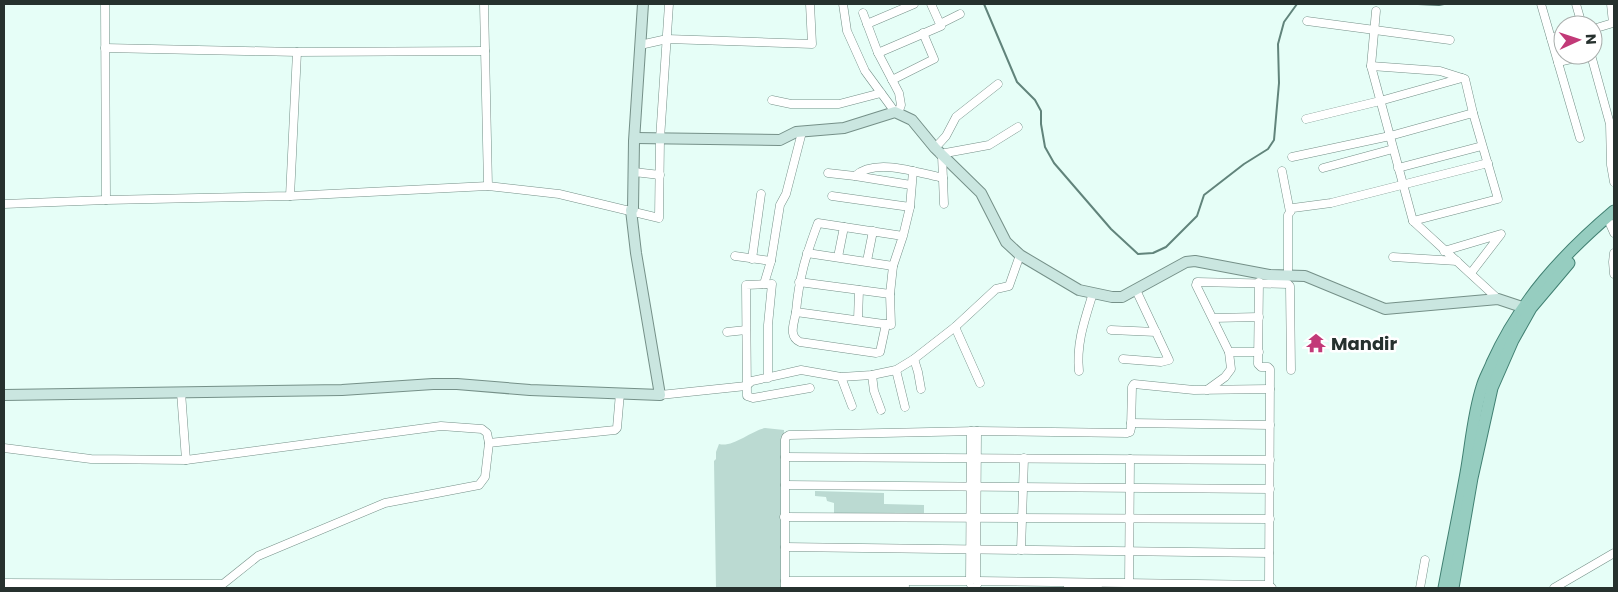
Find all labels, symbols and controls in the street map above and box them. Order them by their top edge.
north arrow [1553,15,1603,65]
text: N [1581,34,1601,45]
place label: Mandir [1331,331,1397,356]
temple icon: Mandir [1305,332,1327,354]

